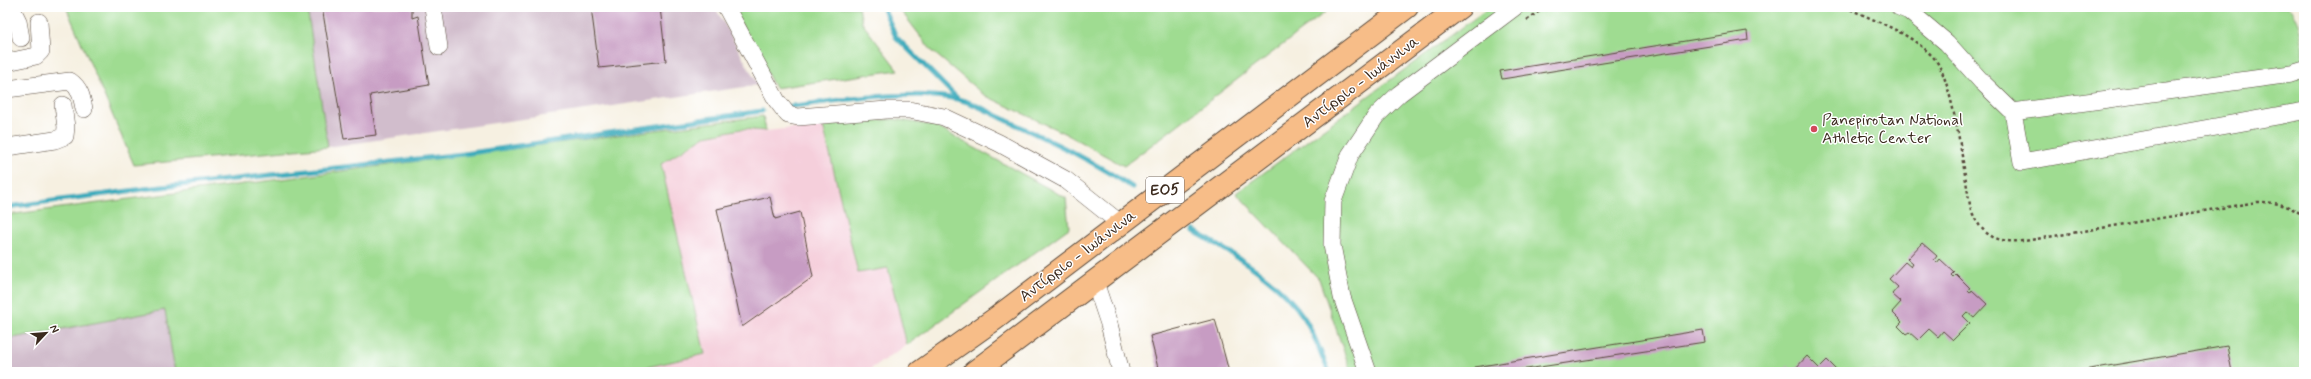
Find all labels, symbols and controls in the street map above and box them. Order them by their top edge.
street label: Αντίρριο - Ιωάννινα [1298,31,1424,133]
place label: Panepirotan National Athletic Center [1822,110,1963,149]
marker: Panepirotan National Athletic Center [1809,124,1819,134]
road number: ΕΟ5 [1146,177,1184,203]
street label: Αντίρριο - Ιωάννινα [1015,205,1141,307]
north arrow [26,313,66,353]
text: N [46,323,62,335]

